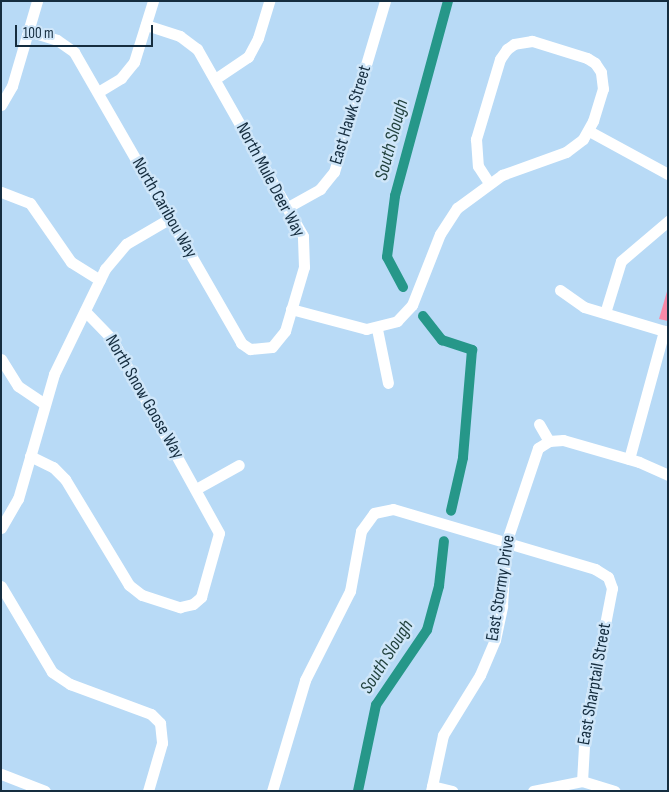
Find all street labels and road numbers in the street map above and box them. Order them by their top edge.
street label: East Hawk Street [326,63,376,167]
street label: North Mule Deer Way [231,119,309,241]
street label: North Caribou Way [127,154,201,262]
street label: North Snow Goose Way [100,331,188,463]
street label: East Stormy Drive [482,533,520,643]
street label: East Sharptail Street [574,621,616,747]

